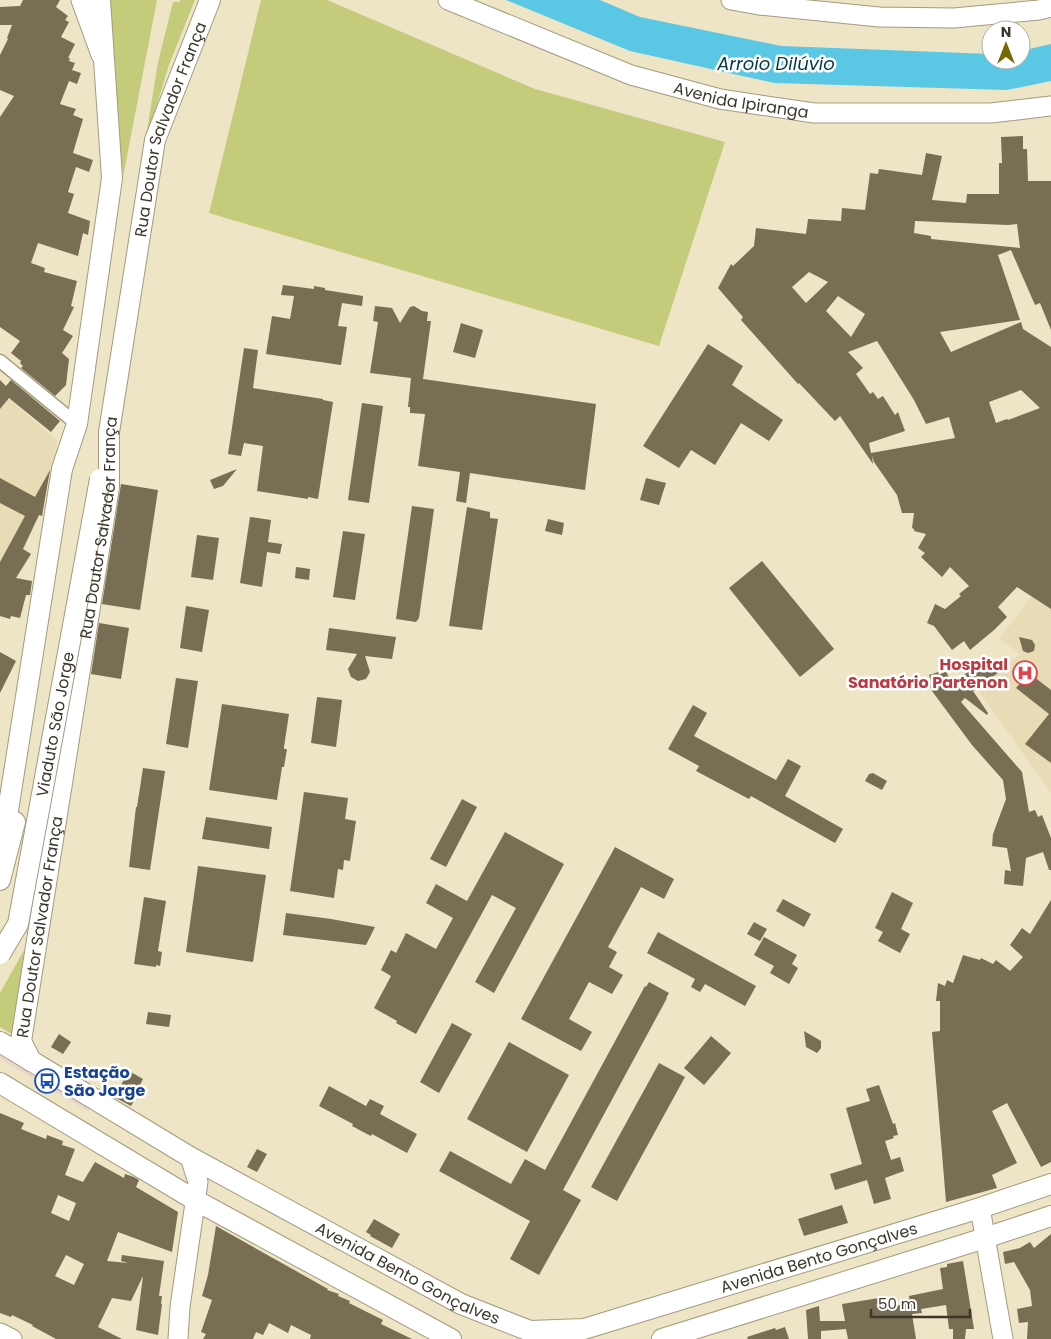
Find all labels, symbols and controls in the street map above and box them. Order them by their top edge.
street label: Rua Doutor Salvador França [129,19,212,239]
north arrow [981,20,1031,70]
text: N [1001,22,1011,42]
water label: Arroio Dilúvio [716,51,835,76]
street label: Avenida Ipiranga [671,76,810,124]
street label: Rua Doutor Salvador França [74,415,123,640]
street label: Viaduto São Jorge [31,650,80,799]
place label: Hospital Sanatório Partenon [848,653,1008,694]
hospital icon: Hospital Sanatório Partenon [1012,660,1038,686]
street label: Rua Doutor Salvador França [11,814,69,1039]
place label: Estação São Jorge [64,1061,145,1102]
bus stop icon: Estação São Jorge [34,1068,60,1094]
street label: Avenida Bento Gonçalves [311,1216,503,1330]
street label: Avenida Bento Gonçalves [718,1217,920,1299]
scale bar [871,1286,970,1318]
text: 50 m [878,1293,916,1314]

